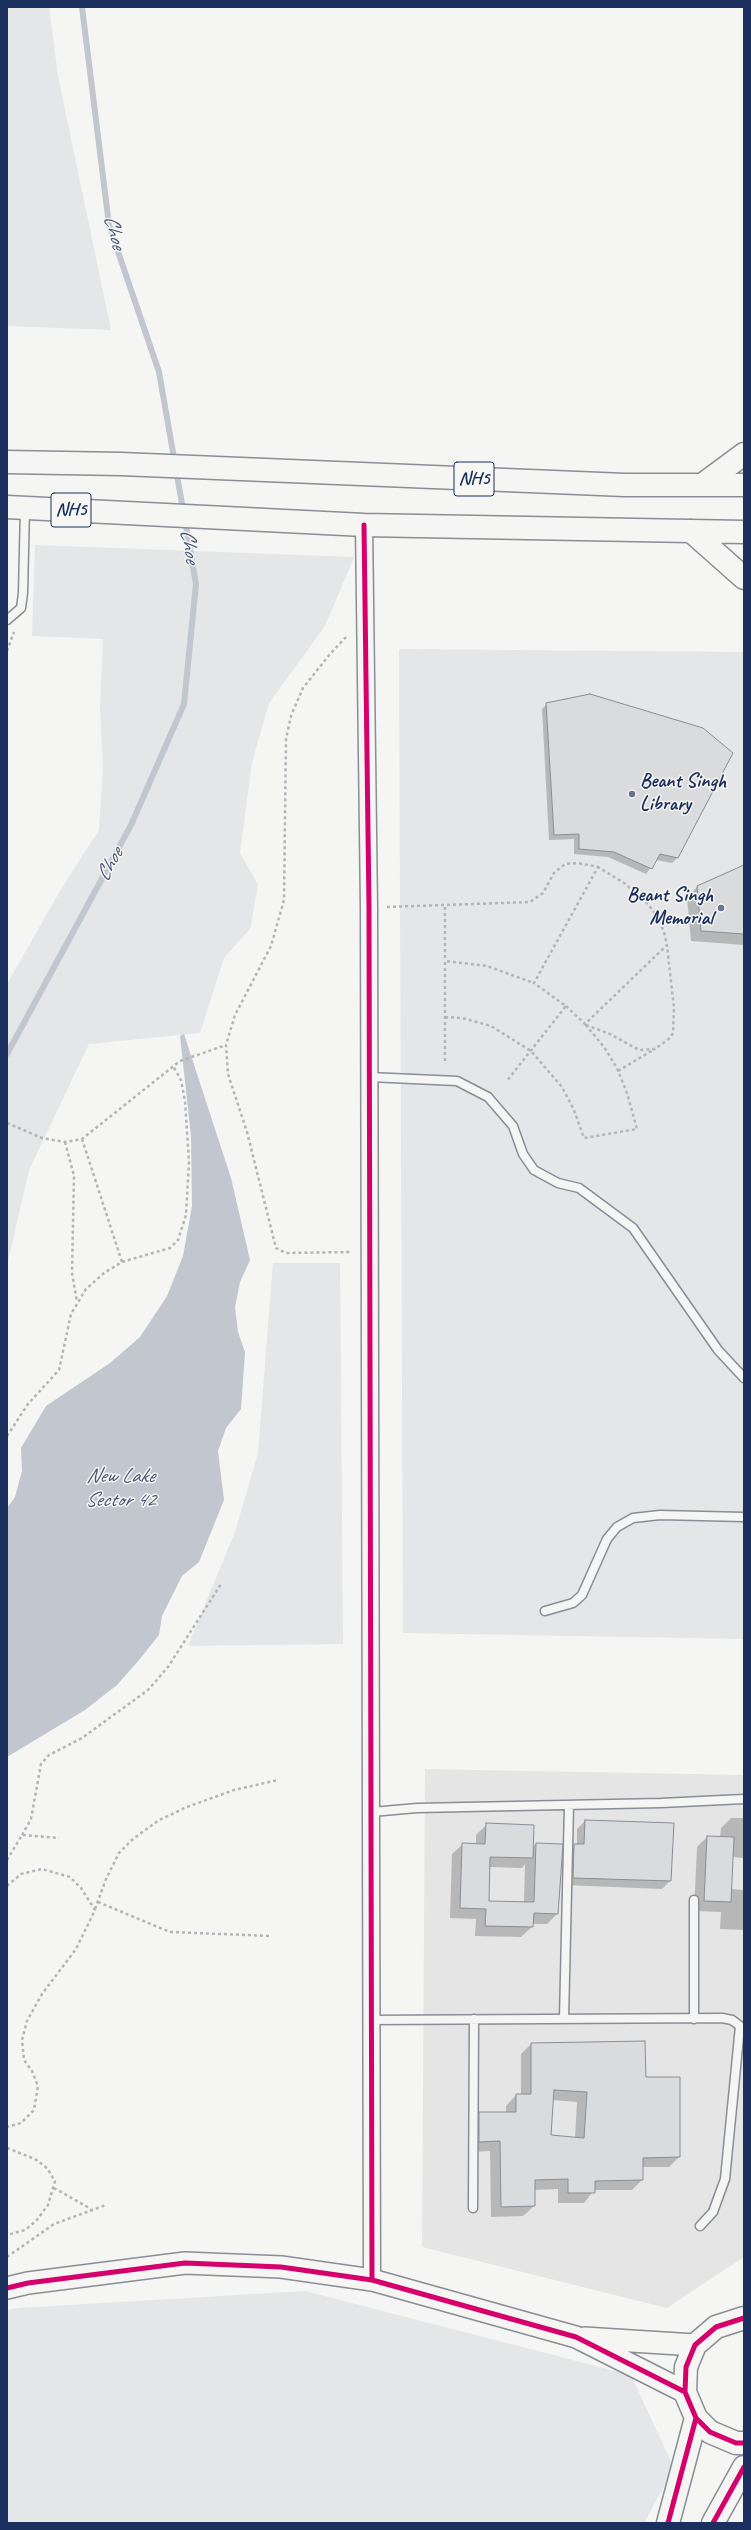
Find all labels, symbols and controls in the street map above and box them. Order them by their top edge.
water label: Choe [97,212,131,252]
road number: NH5 [454,462,494,496]
road number: NH5 [51,493,91,527]
water label: Choe [174,527,204,565]
place label: Beant Singh Library [640,770,726,817]
marker: Beant Singh Library [627,789,637,799]
water label: Choe [91,844,129,886]
place label: Beant Singh Memorial [627,884,713,931]
marker: Beant Singh Memorial [716,903,726,913]
water label: New Lake Sector 42 [85,1463,155,1513]

